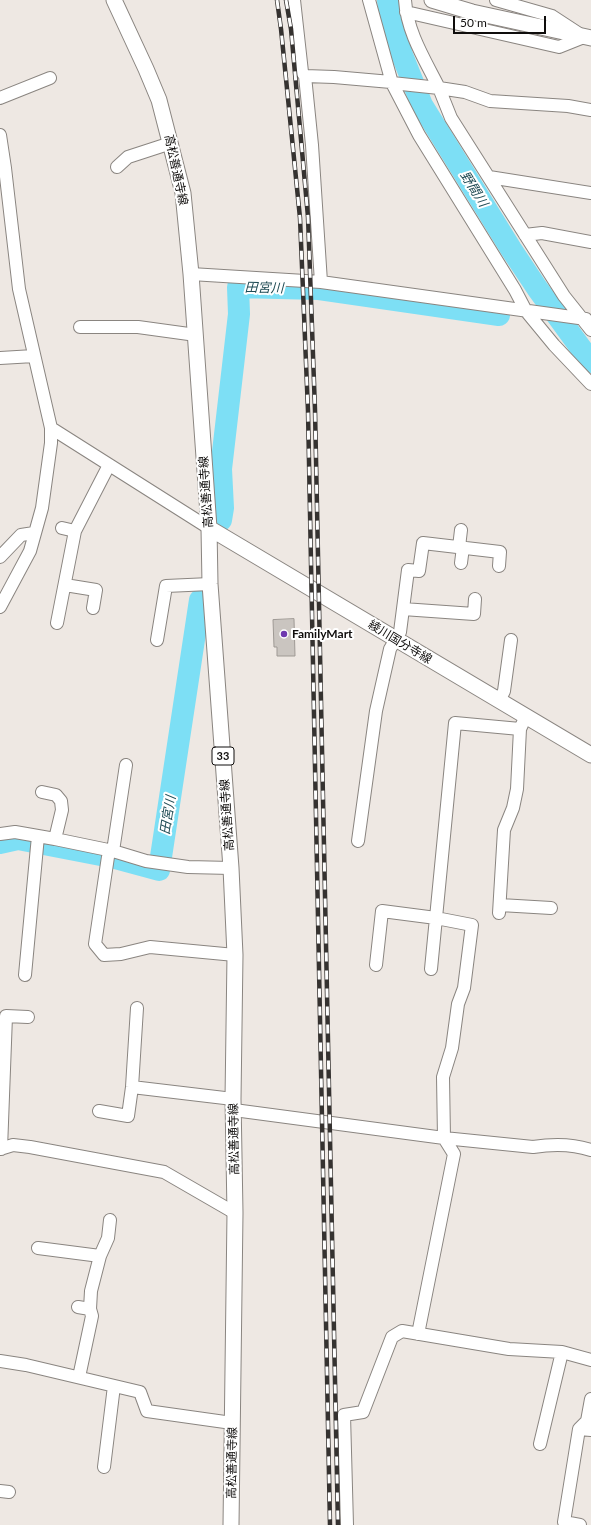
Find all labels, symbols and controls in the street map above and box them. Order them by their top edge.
scale bar [455,8,548,34]
text: 50 m [460,15,487,30]
street label: 高松善通寺線 [161,133,191,207]
water label: 野間川 [457,168,491,210]
water label: 田宮川 [244,280,284,296]
street label: 高松善通寺線 [196,456,216,528]
street label: 綾川国分寺線 [365,617,435,667]
place label: FamilyMart [292,627,353,641]
marker: FamilyMart [279,629,289,639]
road number: 33 [212,747,234,765]
street label: 高松善通寺線 [217,779,237,851]
water label: 田宮川 [157,795,179,835]
street label: 高松善通寺線 [226,1103,242,1175]
street label: 高松善通寺線 [224,1427,240,1499]

